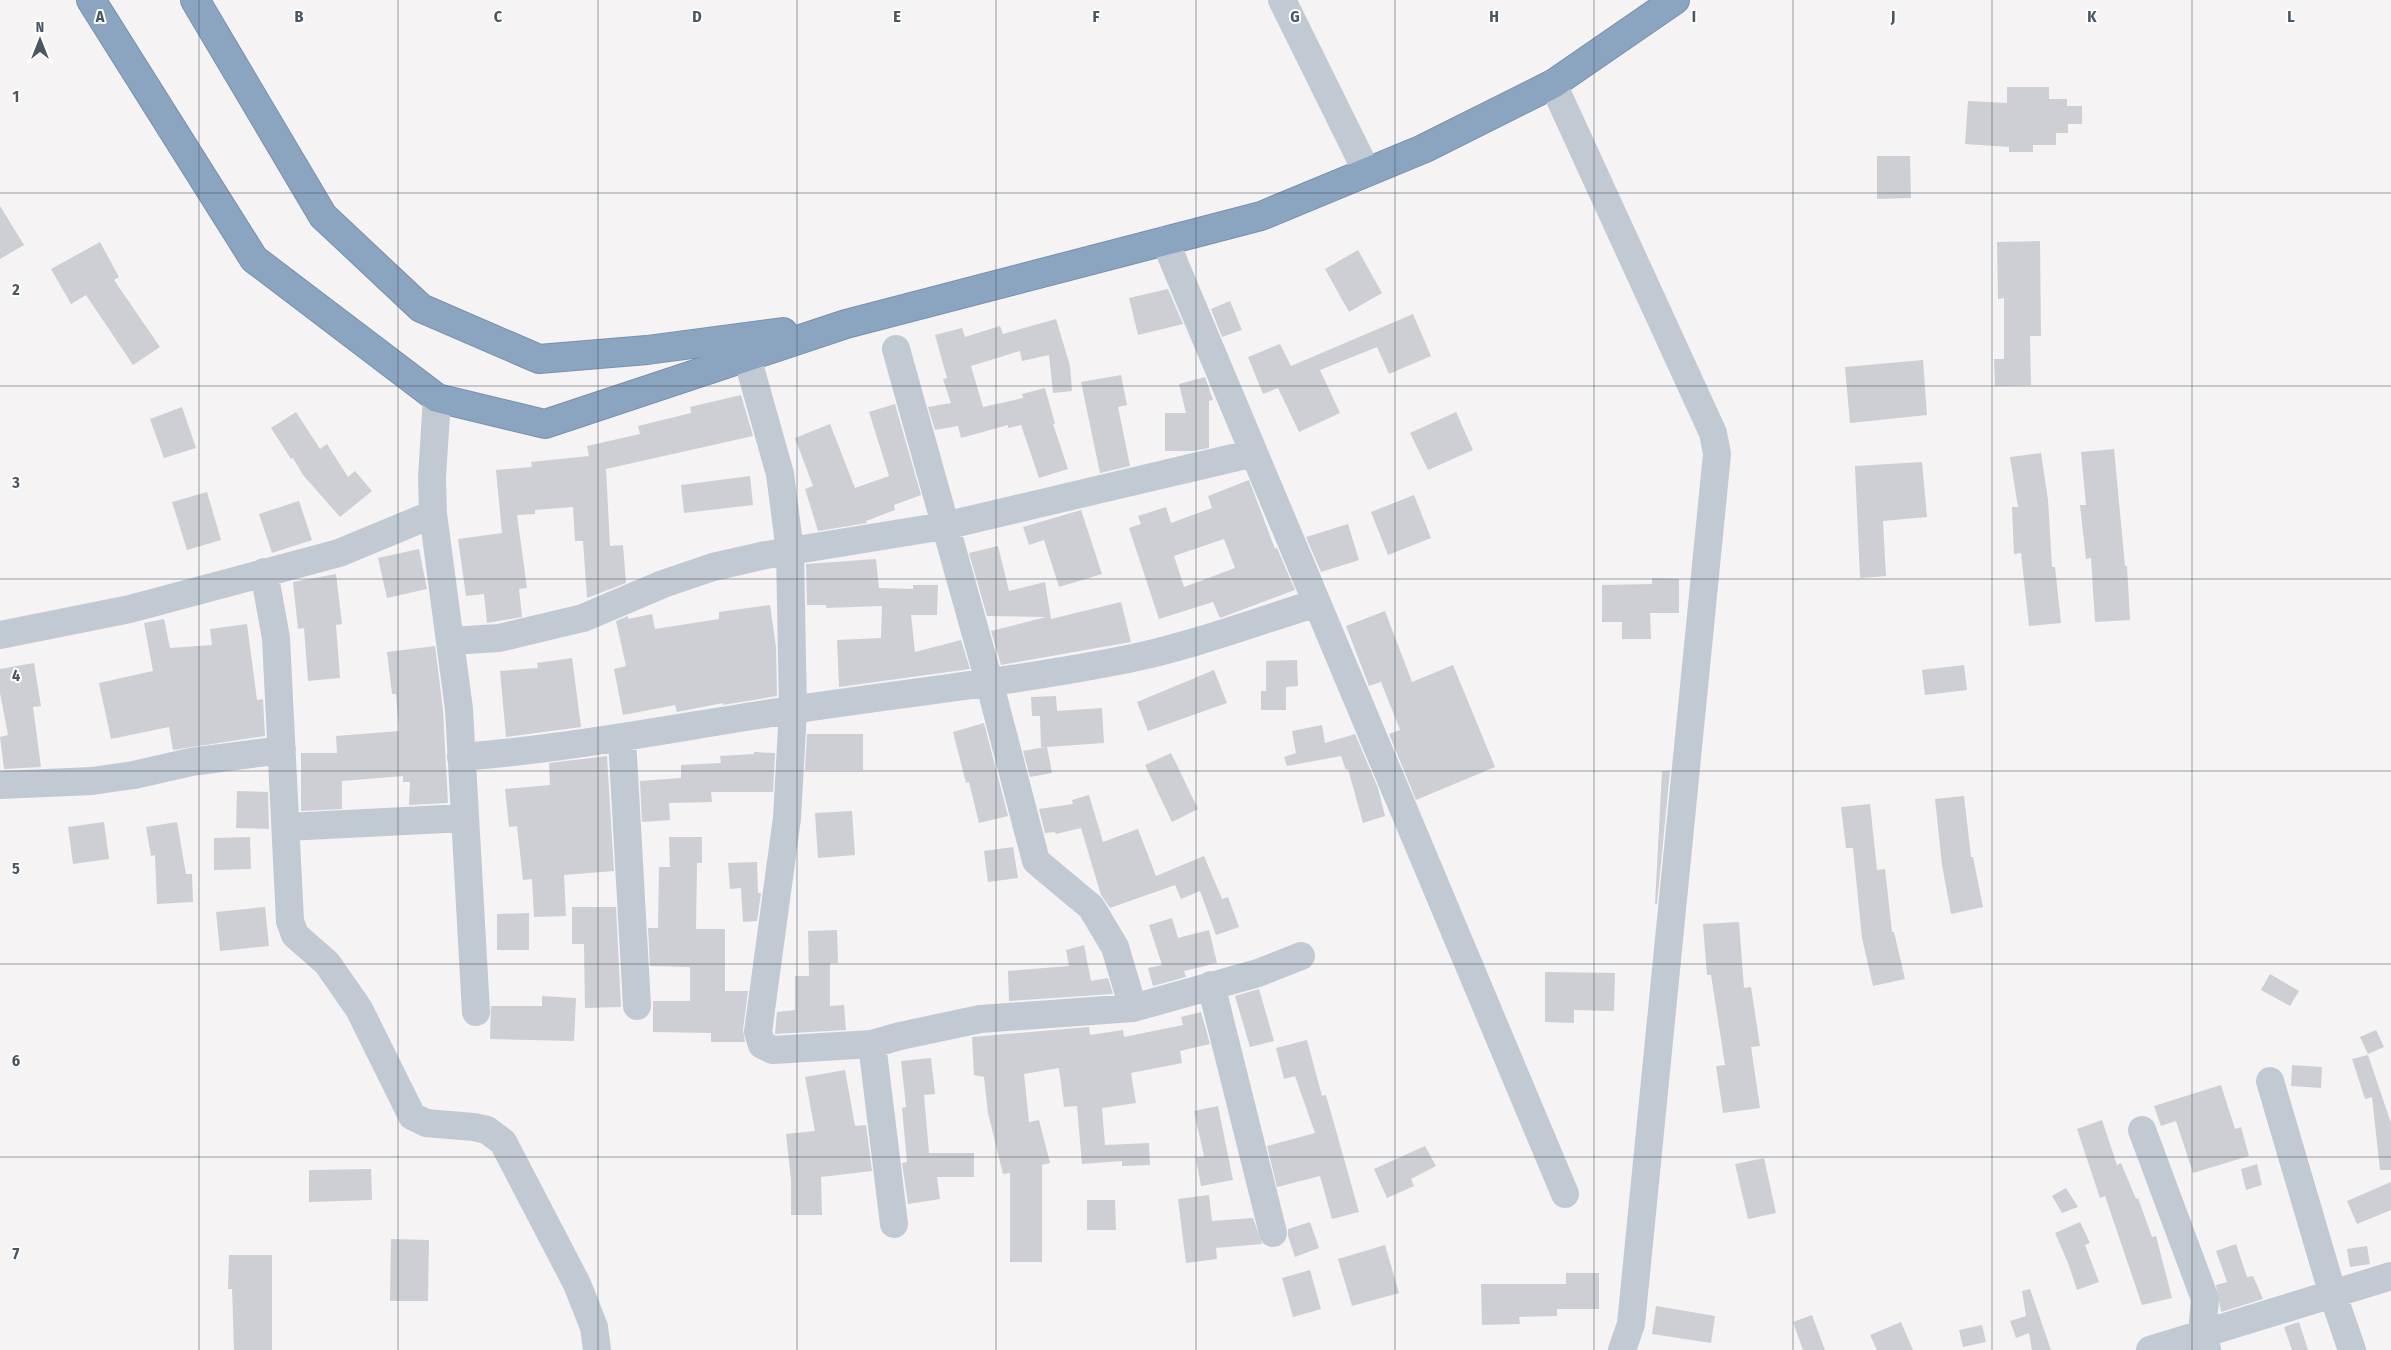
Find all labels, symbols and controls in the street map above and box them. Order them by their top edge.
text: A [95,7,105,26]
text: B [295,7,304,26]
text: C [494,7,503,26]
text: D [692,7,702,26]
text: E [893,7,901,26]
text: F [1092,7,1100,26]
text: G [1290,7,1300,26]
text: H [1489,7,1499,26]
text: I [1692,7,1696,26]
text: J [1890,7,1895,26]
text: K [2087,7,2097,26]
text: L [2287,7,2295,26]
north arrow [15,15,65,65]
text: N [36,19,44,36]
text: 1 [13,87,19,106]
text: 2 [11,280,20,299]
text: 3 [11,473,20,492]
text: 4 [12,666,20,685]
text: 5 [12,859,20,878]
text: 6 [12,1051,20,1070]
text: 7 [13,1244,20,1263]

